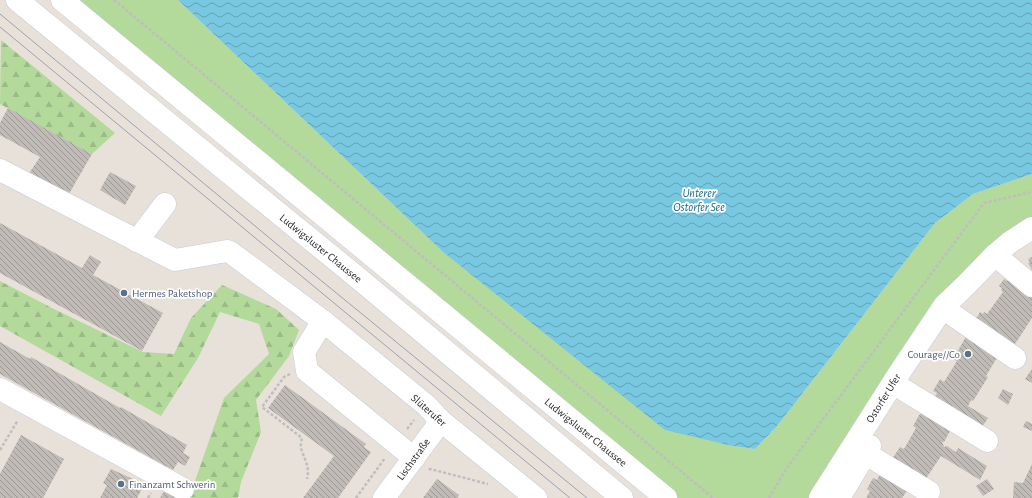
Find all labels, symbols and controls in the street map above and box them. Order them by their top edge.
water label: Unterer Ostorfer See [673,187,725,213]
street label: Ludwigsluster Chaussee [278,212,364,285]
marker: Hermes Paketshop [119,288,129,298]
place label: Hermes Paketshop [132,288,213,299]
place label: Courage//Co [907,349,960,360]
marker: Courage//Co [963,349,973,359]
street label: Ostorfer Ufer [864,371,903,425]
street label: Slüterufer [409,392,449,429]
street label: Ludwigsluster Chaussee [543,396,629,469]
street label: Lischstraße [395,436,432,482]
marker: Finanzamt Schwerin [116,479,126,489]
place label: Finanzamt Schwerin [129,479,215,490]

